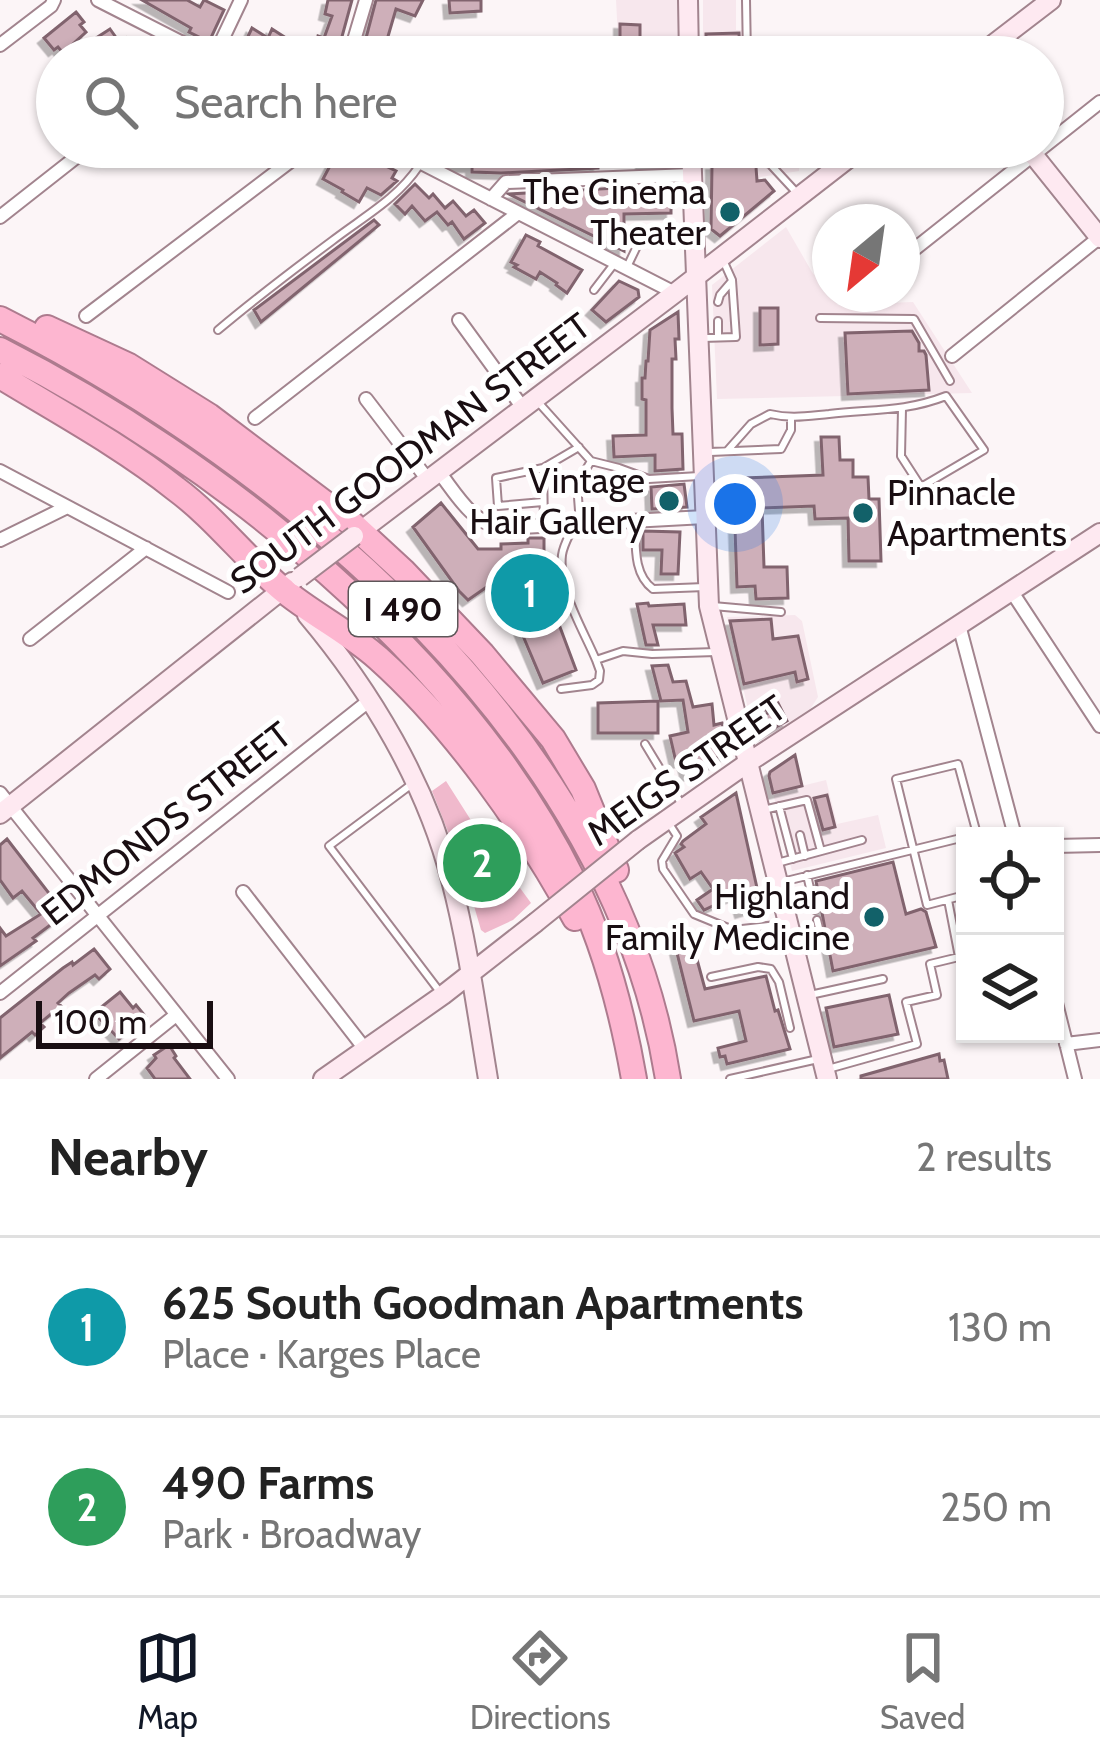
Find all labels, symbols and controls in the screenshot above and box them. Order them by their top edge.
search box [36,36,1064,168]
icon: search [78,69,144,135]
text: Search here [174,75,398,129]
place label: The Cinema Theater [523,169,707,254]
marker: The Cinema Theater [717,199,743,225]
north arrow [812,204,920,312]
street label: SOUTH GOODMAN STREET [221,303,599,603]
place label: Vintage Hair Gallery [469,458,645,543]
place label: Pinnacle Apartments [887,470,1067,555]
your location [705,474,765,534]
marker: Vintage Hair Gallery [656,488,682,514]
marker: Pinnacle Apartments [850,500,876,526]
pin: 1 [491,548,569,638]
road number: I 490 [349,582,457,636]
street label: MEIGS STREET [578,685,794,855]
street label: EDMONDS STREET [33,712,299,934]
pin: 2 [443,818,521,908]
map controls [956,827,1064,1043]
button: locate [956,827,1064,935]
place label: Highland Family Medicine [605,874,850,959]
marker: Highland Family Medicine [861,904,887,930]
button: layers [956,935,1064,1043]
scale bar [36,995,213,1048]
text: 100 m [54,1002,147,1042]
text: Nearby [48,1126,208,1188]
text: 2 results [916,1133,1052,1181]
text: 625 South Goodman Apartments [162,1276,803,1330]
text: 1 [80,1303,94,1351]
text: 130 m [948,1303,1052,1351]
text: Place · Karges Place [162,1330,481,1378]
text: 490 Farms [162,1456,374,1510]
text: 2 [77,1483,97,1531]
text: 250 m [940,1483,1052,1531]
text: Park · Broadway [162,1510,422,1558]
tab: Map [135,1625,201,1737]
tab: Directions [470,1625,611,1737]
tab: Saved [880,1625,965,1737]

